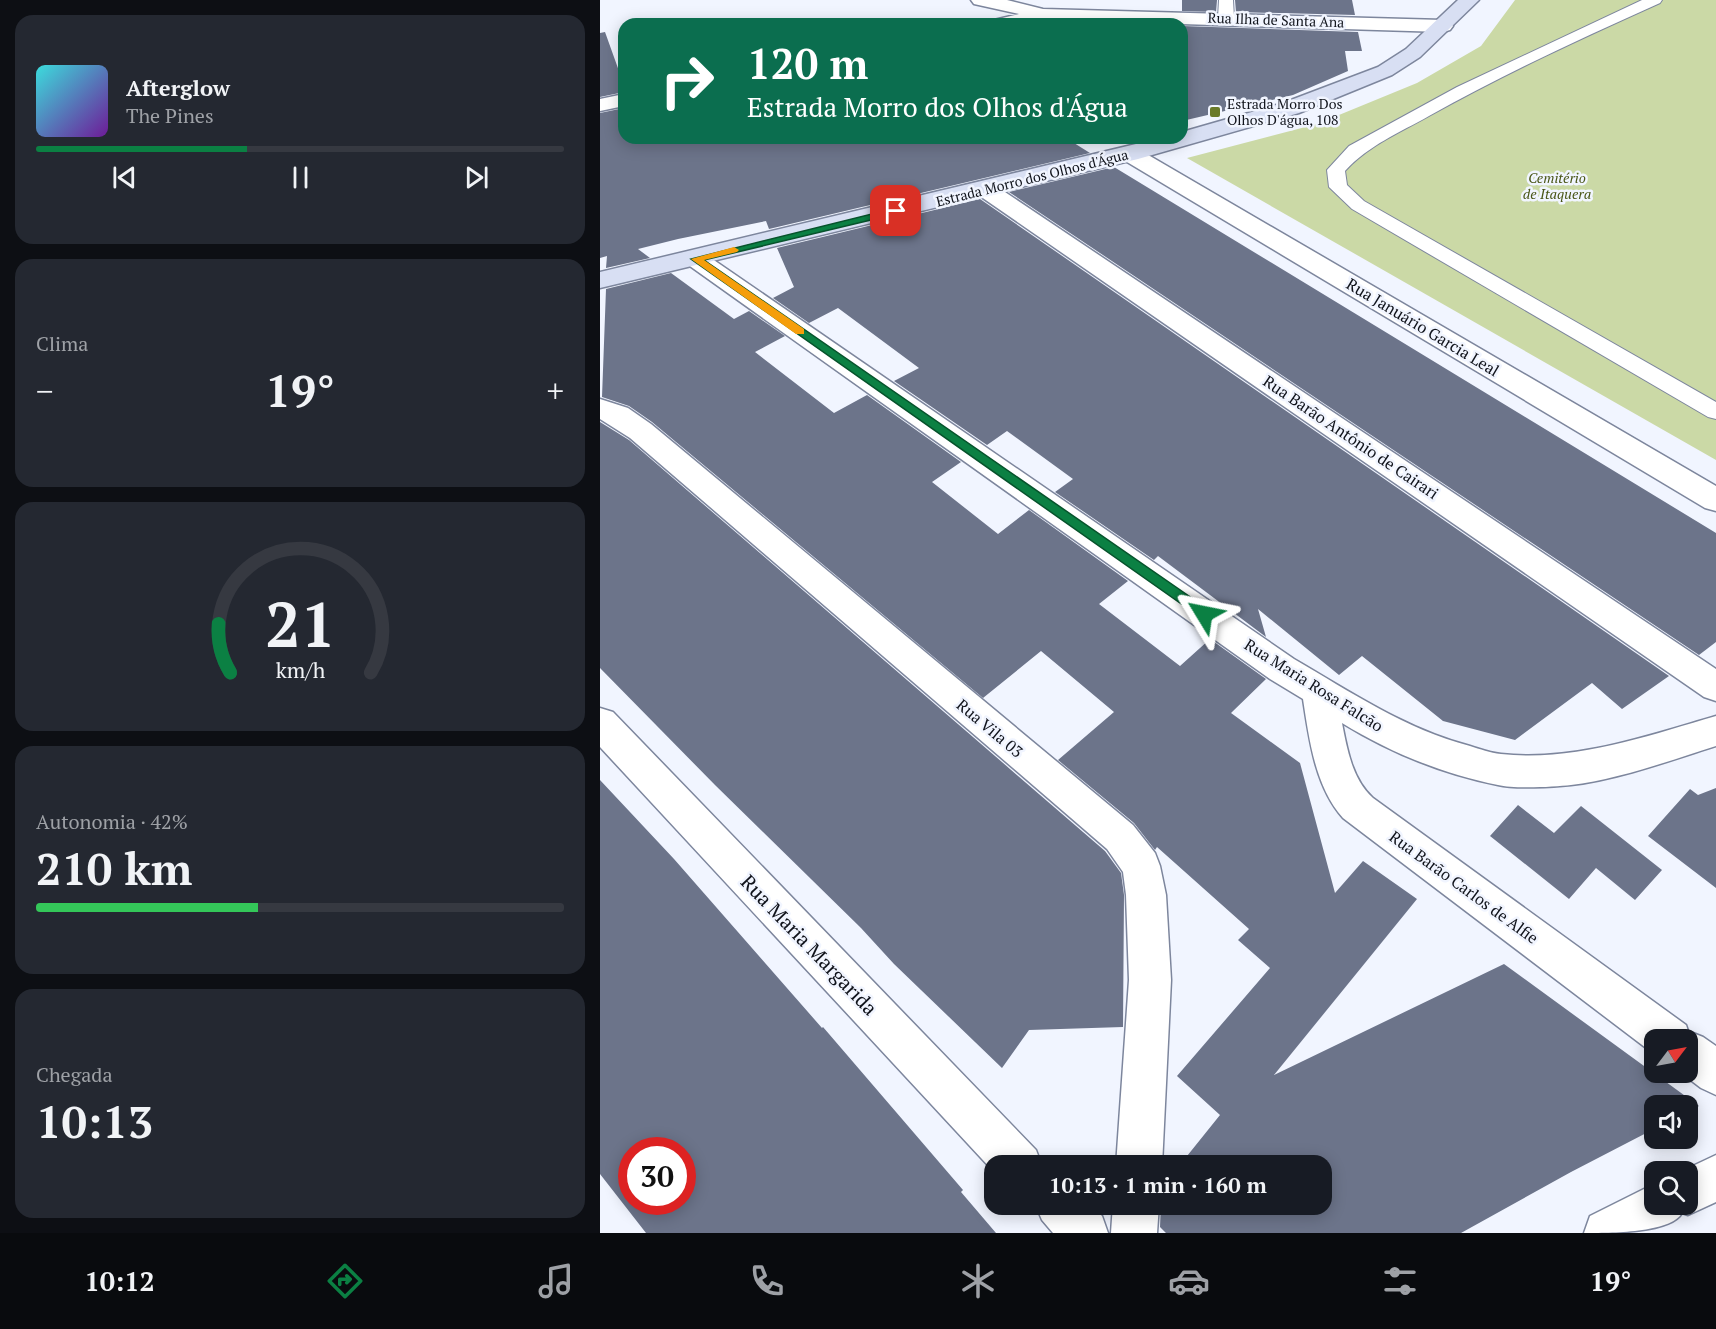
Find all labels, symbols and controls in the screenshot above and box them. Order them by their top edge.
street label: Rua Ilha de Santa Ana [1207,8,1345,31]
text: 120 m [747,35,868,91]
icon: right [648,42,726,120]
text: Afterglow [126,73,230,102]
text: Estrada Morro dos Olhos d'Água [747,89,1128,125]
place label: Estrada Morro Dos Olhos D'água, 108 [1227,94,1343,129]
text: The Pines [126,102,214,129]
marker: Estrada Morro Dos Olhos D'água, 108 [1208,105,1222,119]
street label: Estrada Morro dos Olhos d'Água [934,144,1130,211]
icon: previous [108,161,141,194]
icon: pause [284,161,317,194]
icon: next [460,161,493,194]
park label: Cemitério de Itaquera [1523,168,1591,203]
pin [870,185,921,236]
icon: arrive [879,194,912,227]
street label: Rua Januário Garcia Leal [1343,273,1504,381]
text: Clima [36,330,88,357]
text: 19° [265,360,335,420]
text: − [36,369,54,412]
text: + [546,369,564,412]
street label: Rua Barão Antônio de Cairari [1259,370,1443,504]
position arrow [1172,582,1236,646]
text: 21 [265,583,335,666]
street label: Rua Maria Rosa Falcão [1240,633,1388,737]
text: km/h [275,657,325,685]
street label: Rua Vila 03 [952,694,1028,762]
text: Autonomia · 42% [36,808,188,835]
street label: Rua Barão Carlos de Alfie [1385,825,1543,949]
text: 210 km [36,838,192,898]
street label: Rua Maria Margarida [735,868,884,1021]
north arrow [1644,1029,1698,1083]
map controls [1644,1029,1698,1215]
text: Chegada [36,1061,113,1088]
text: 10:13 [36,1091,153,1151]
button: sound [1644,1095,1698,1149]
speed limit sign: 30 [618,1137,696,1215]
button: search [1644,1161,1698,1215]
text: 10:13 · 1 min · 160 m [1049,1170,1267,1199]
icon: directions [324,1260,366,1302]
icon: music [535,1260,577,1302]
icon: phone [746,1260,788,1302]
icon: climate [957,1260,999,1302]
icon: car [1168,1260,1210,1302]
icon: filters [1379,1260,1421,1302]
text: 10:12 [85,1263,155,1299]
text: 19° [1590,1263,1631,1299]

